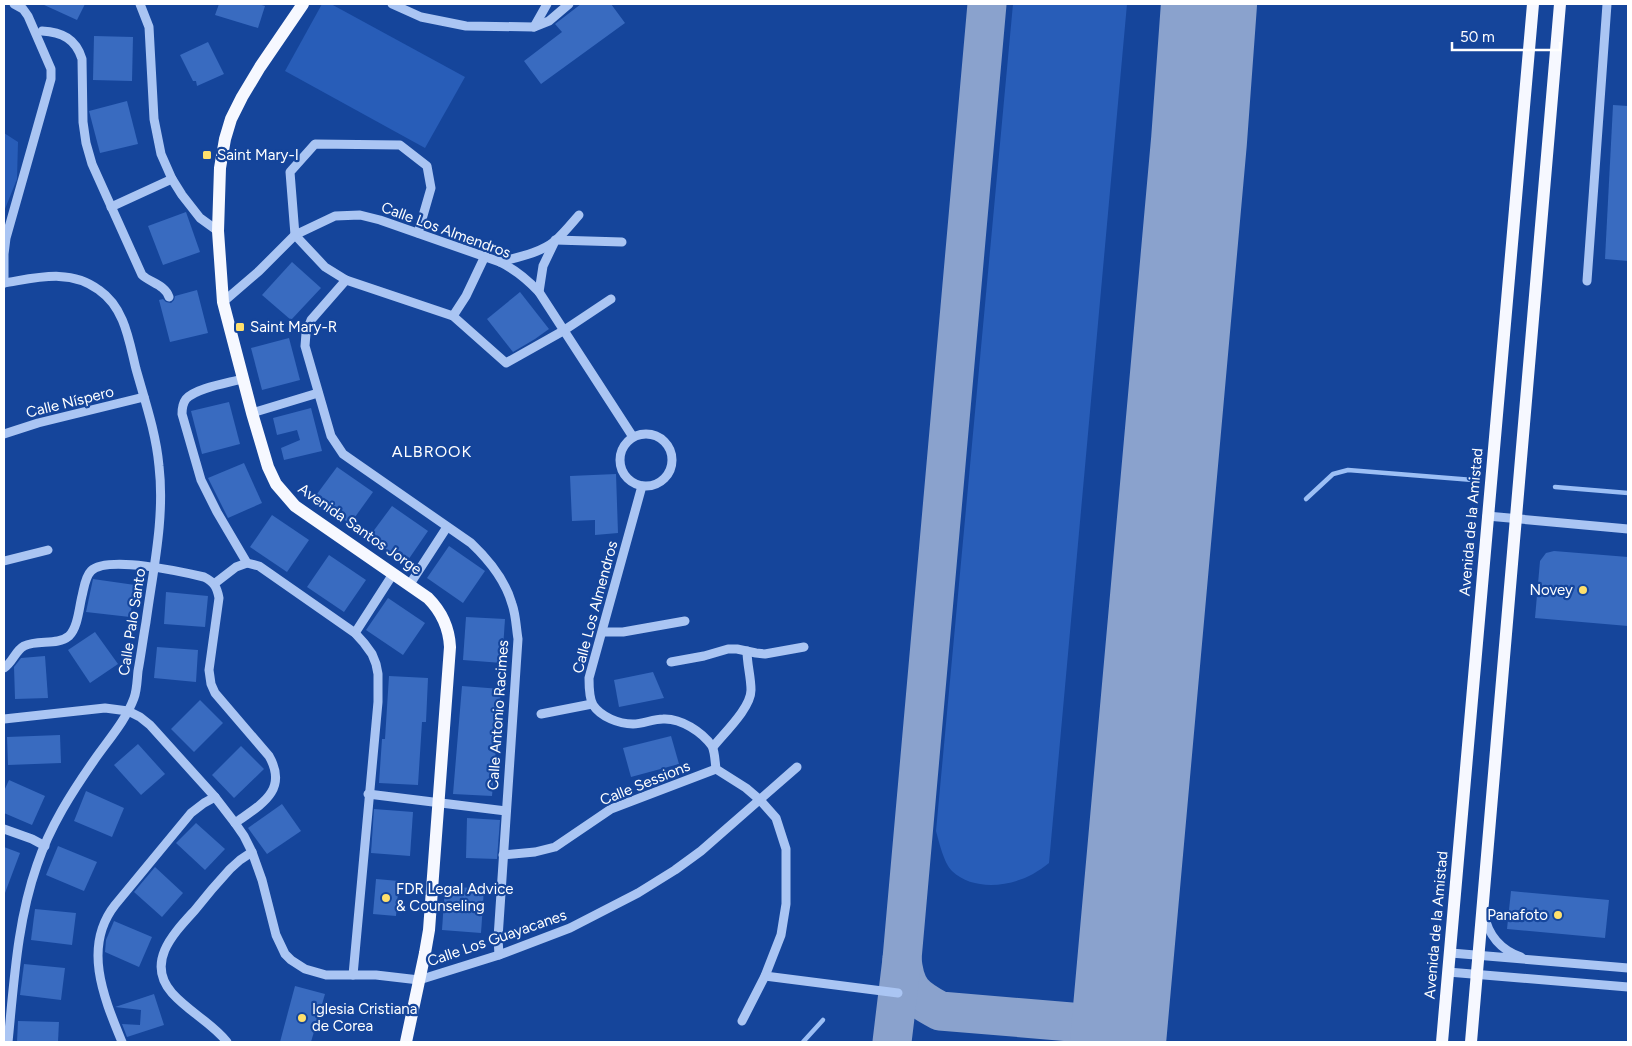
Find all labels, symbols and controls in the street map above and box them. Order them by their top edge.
scale bar [1452,20,1560,52]
text: 50 m [1460,28,1495,46]
place label: Saint Mary-I [217,146,299,164]
marker: Saint Mary-I [201,149,213,161]
street label: Calle Los Almendros [379,198,513,262]
place label: Saint Mary-R [250,318,337,336]
marker: Saint Mary-R [234,321,246,333]
street label: Calle Níspero [24,382,116,422]
district label: ALBROOK [392,442,472,461]
street label: Avenida de la Amistad [1456,447,1486,597]
street label: Avenida Santos Jorge [295,480,425,578]
street label: Calle Los Almendros [569,539,621,675]
street label: Calle Palo Santo [115,567,149,677]
place label: Novey [1529,581,1573,599]
marker: Novey [1577,584,1589,596]
street label: Calle Antonio Racimes [484,639,512,791]
street label: Calle Sessions [597,757,693,809]
street label: Avenida de la Amistad [1421,850,1451,1000]
place label: FDR Legal Advice & Counseling [396,880,513,915]
marker: FDR Legal Advice & Counseling [380,892,392,904]
street label: Calle Los Guayacanes [425,906,569,970]
place label: Panafoto [1487,906,1548,924]
marker: Panafoto [1552,909,1564,921]
place label: Iglesia Cristiana de Corea [312,1000,417,1035]
marker: Iglesia Cristiana de Corea [296,1012,308,1024]

